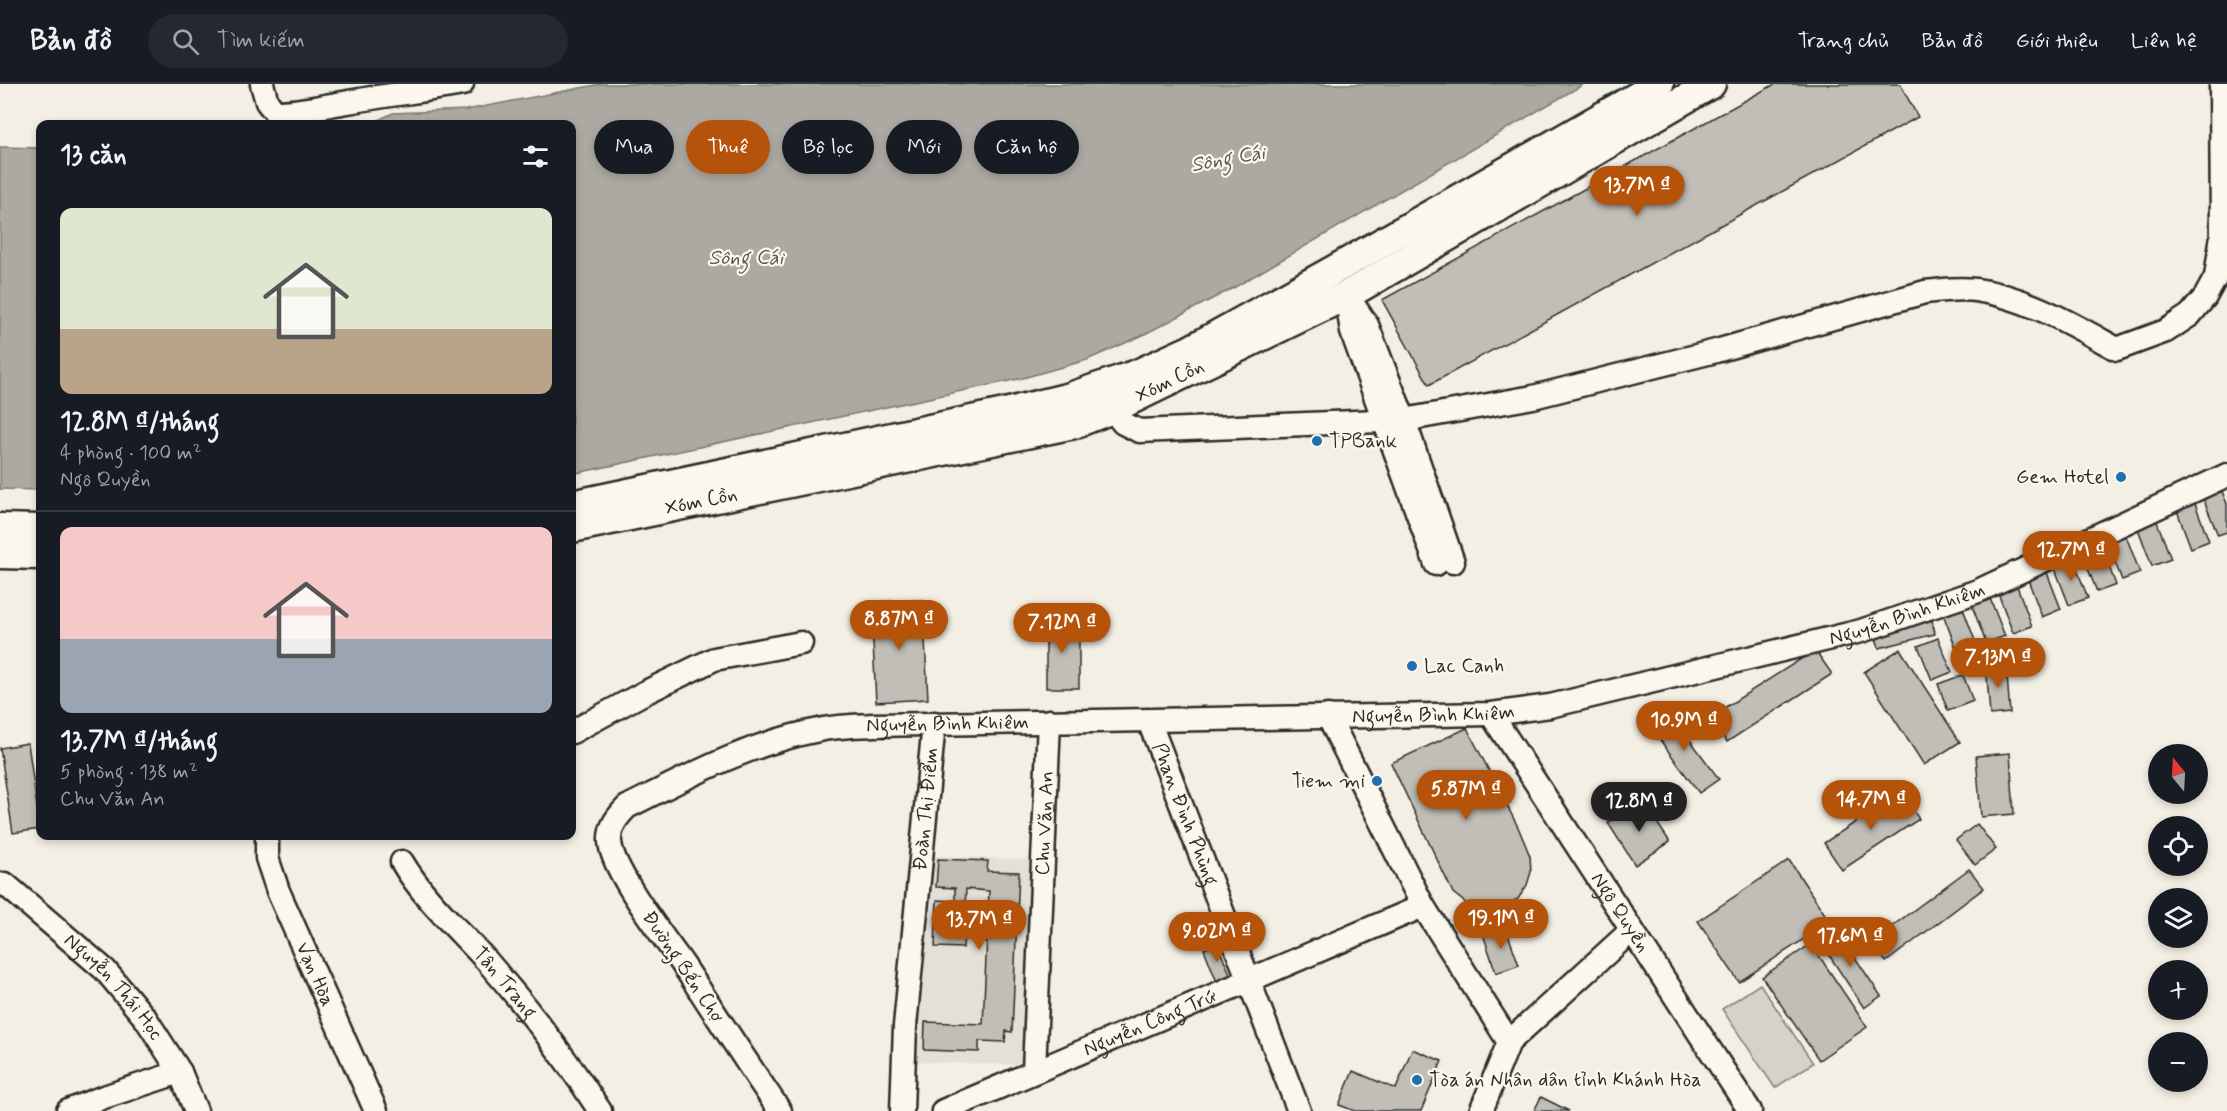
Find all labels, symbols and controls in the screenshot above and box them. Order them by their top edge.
search box [148,14,568,68]
text: Bản đồ [30,23,112,60]
icon: search [169,25,202,58]
text: Tìm kiếm [217,27,305,55]
text: Trang chủ [1798,27,1889,55]
text: Bản đồ [1922,27,1983,55]
text: Giới thiệu [2016,27,2098,55]
text: Liên hệ [2131,27,2197,55]
chip: Mua [594,120,674,174]
chip: Thuê [686,120,770,174]
chip: Bộ lọc [782,120,874,174]
chip: Mới [886,120,962,174]
chip: Căn hộ [974,120,1079,174]
water label: Sông Cái [1189,138,1270,181]
text: 13 căn [60,139,127,173]
icon: filters [519,140,552,173]
pin: 13.7M ₫ [1582,166,1692,217]
text: 13.7M ₫ [1604,172,1670,199]
water label: Sông Cái [709,244,786,274]
icon: home [252,247,360,355]
street label: Xóm Cồn [1131,353,1209,409]
text: 12.8M ₫/tháng [60,406,219,440]
place label: TPBank [1329,428,1397,455]
marker: TPBank [1310,434,1324,448]
text: 4 phòng · 100 m² [60,440,201,467]
place label: Gem Hotel [2016,464,2109,491]
text: Ngô Quyền [60,467,151,494]
marker: Gem Hotel [2114,470,2128,484]
street label: Xóm Cồn [663,481,740,522]
pin: 12.7M ₫ [2016,531,2126,582]
text: 12.7M ₫ [2036,537,2106,564]
icon: home [252,566,360,674]
street label: Nguyễn Bình Khiêm [1826,576,1989,652]
pin: 8.87M ₫ [844,600,954,651]
pin: 7.12M ₫ [1007,603,1117,654]
text: 8.87M ₫ [864,606,934,633]
text: 7.12M ₫ [1027,609,1097,636]
pin: 7.13M ₫ [1943,638,2053,689]
text: 7.13M ₫ [1965,644,2031,671]
place label: Lac Canh [1424,653,1504,680]
marker: Lac Canh [1405,659,1419,673]
street label: Nguyễn Bình Khiêm [1352,697,1516,732]
pin: 10.9M ₫ [1629,701,1739,752]
text: 10.9M ₫ [1650,707,1718,734]
street label: Nguyễn Bình Khiêm [866,709,1029,740]
text: 13.7M ₫/tháng [60,725,218,759]
street label: Phan Đình Phùng [1145,739,1225,890]
north arrow [2148,744,2208,804]
map controls [2148,744,2208,1092]
street label: Đoàn Thị Điểm [906,746,945,872]
text: 5 phòng · 138 m² [60,759,198,786]
place label: Tiem mi [1291,768,1365,795]
street label: Chu Văn An [1029,770,1060,876]
pin: 5.87M ₫ [1411,770,1521,821]
marker: Tiem mi [1370,774,1384,788]
text: 5.87M ₫ [1431,776,1501,803]
pin: 14.7M ₫ [1816,780,1926,831]
pin: 12.8M ₫ [1584,782,1694,833]
text: Chu Văn An [60,786,165,813]
text: 14.7M ₫ [1836,786,1906,813]
text: 12.8M ₫ [1605,788,1673,815]
button: locate [2148,816,2208,876]
street label: Ngô Quyền [1584,867,1657,958]
button: layers [2148,888,2208,948]
pin: 19.1M ₫ [1446,899,1556,950]
pin: 13.7M ₫ [924,900,1034,951]
text: 19.1M ₫ [1467,905,1535,932]
street label: Đường Bến Chợ [634,906,731,1030]
text: 13.7M ₫ [946,906,1012,933]
pin: 9.02M ₫ [1162,912,1272,963]
pin: 17.6M ₫ [1795,917,1905,968]
text: 9.02M ₫ [1183,918,1251,945]
text: 17.6M ₫ [1817,923,1883,950]
street label: Nguyễn Thái Học [58,927,170,1045]
street label: Vạn Hòa [289,938,341,1011]
street label: Tân Trang [467,941,543,1026]
button: + [2148,960,2208,1020]
street label: Nguyễn Công Trứ [1079,982,1221,1063]
button: − [2148,1032,2208,1092]
place label: Tòa án Nhân dân tỉnh Khánh Hòa [1429,1067,1702,1094]
marker: Tòa án Nhân dân tỉnh Khánh Hòa [1410,1073,1424,1087]

